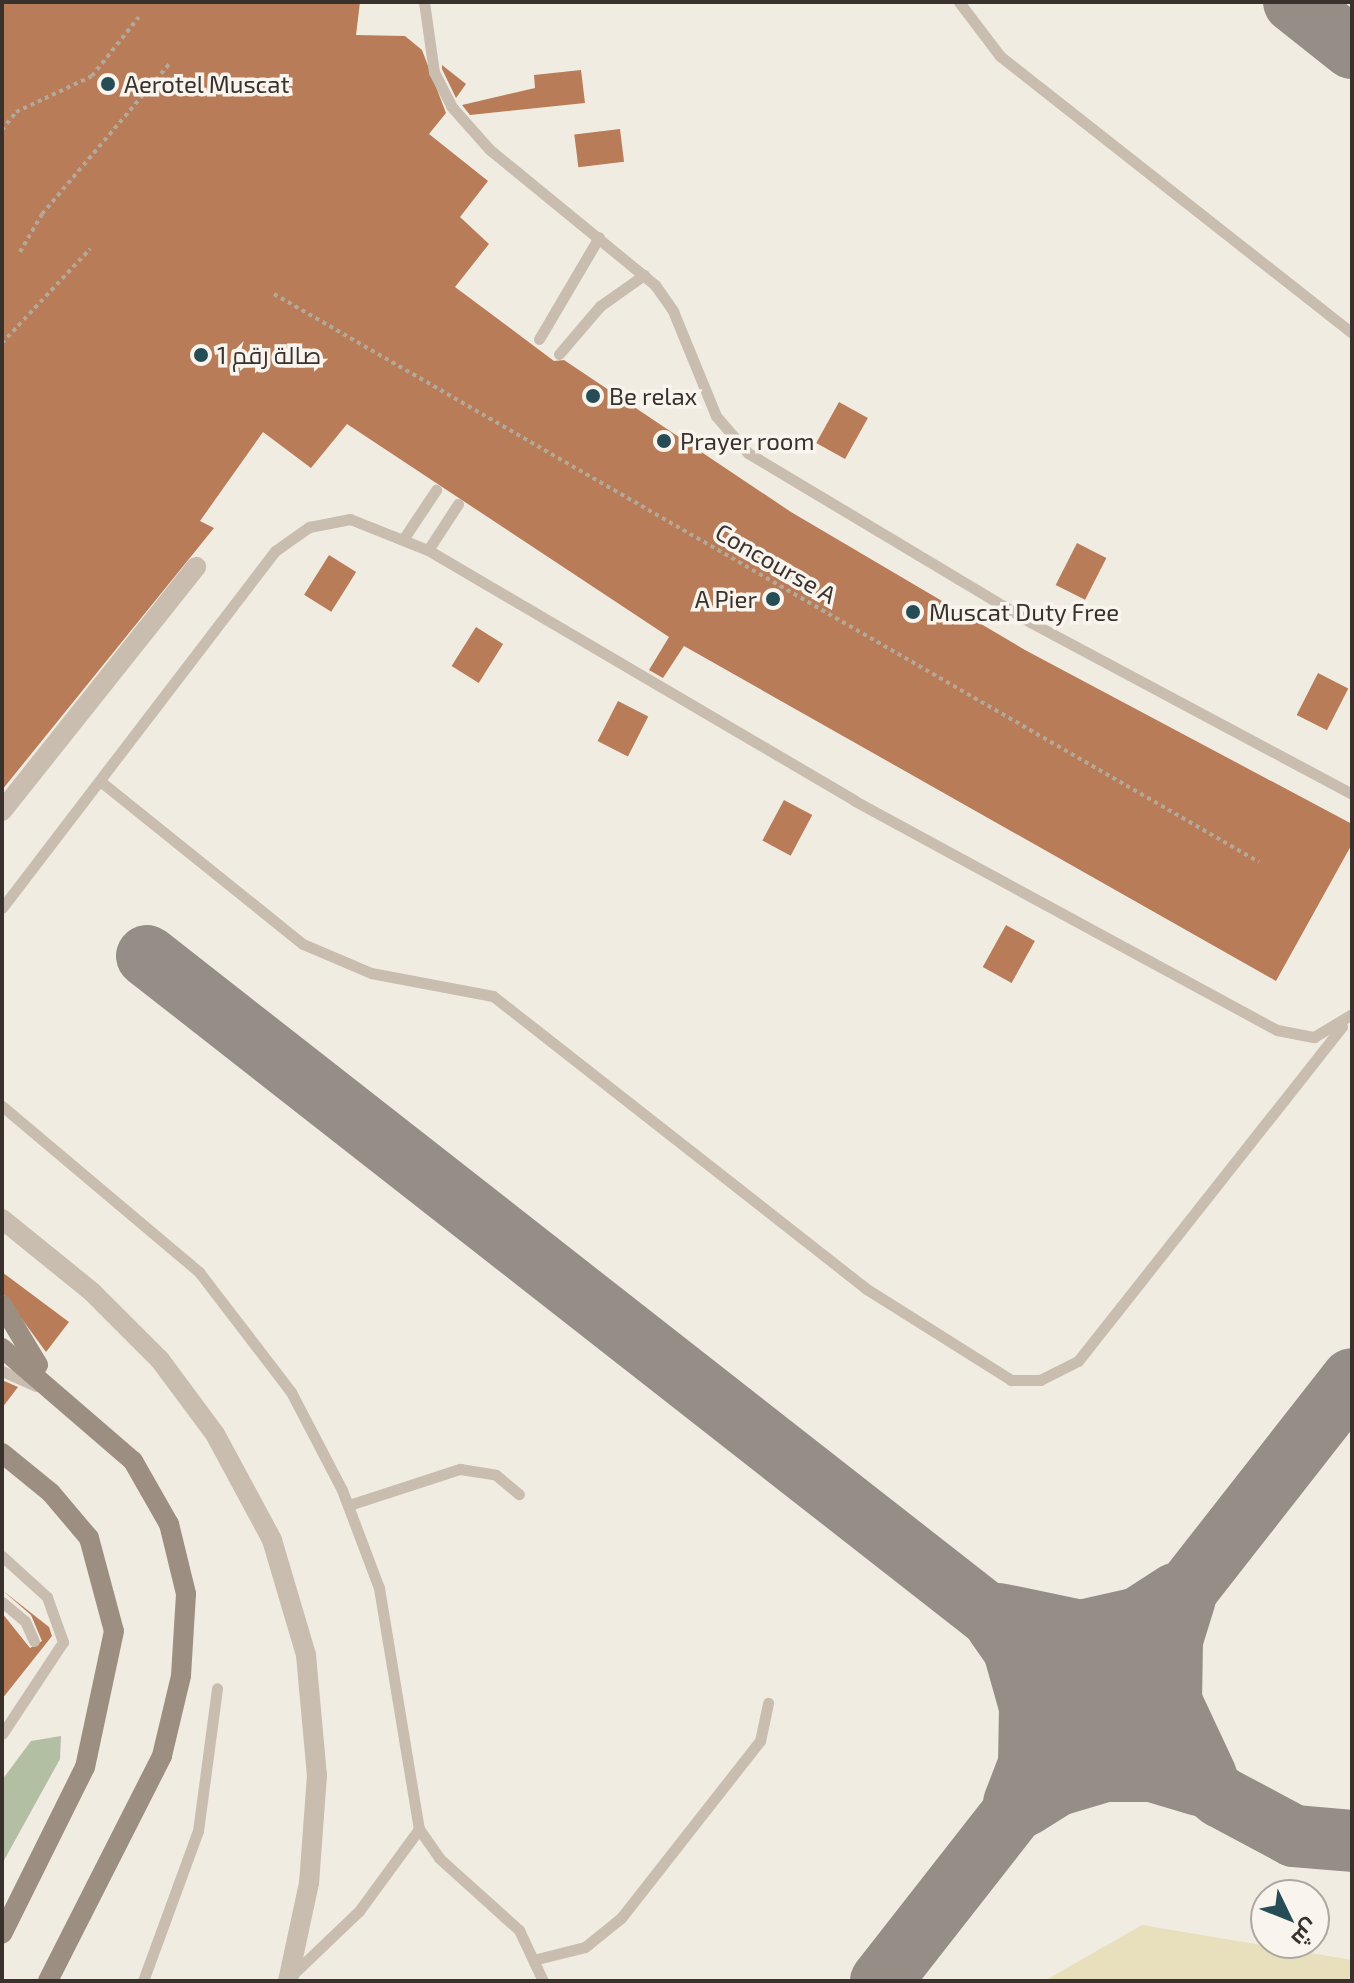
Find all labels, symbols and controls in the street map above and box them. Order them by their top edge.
place label: Aerotel Muscat [124,70,290,98]
marker: Aerotel Muscat [99,75,117,93]
place label: صالة رقم 1 [217,341,321,369]
marker: صالة رقم 1 [192,346,210,364]
place label: Be relax [609,382,697,410]
marker: Be relax [584,387,602,405]
place label: Prayer room [680,427,815,455]
marker: Prayer room [655,432,673,450]
street label: Concourse A [710,517,842,609]
place label: A Pier [694,585,757,613]
marker: A Pier [764,590,782,608]
place label: Muscat Duty Free [929,598,1120,626]
marker: Muscat Duty Free [904,603,922,621]
north arrow [1250,1879,1330,1959]
text: ش [1287,1915,1325,1953]

